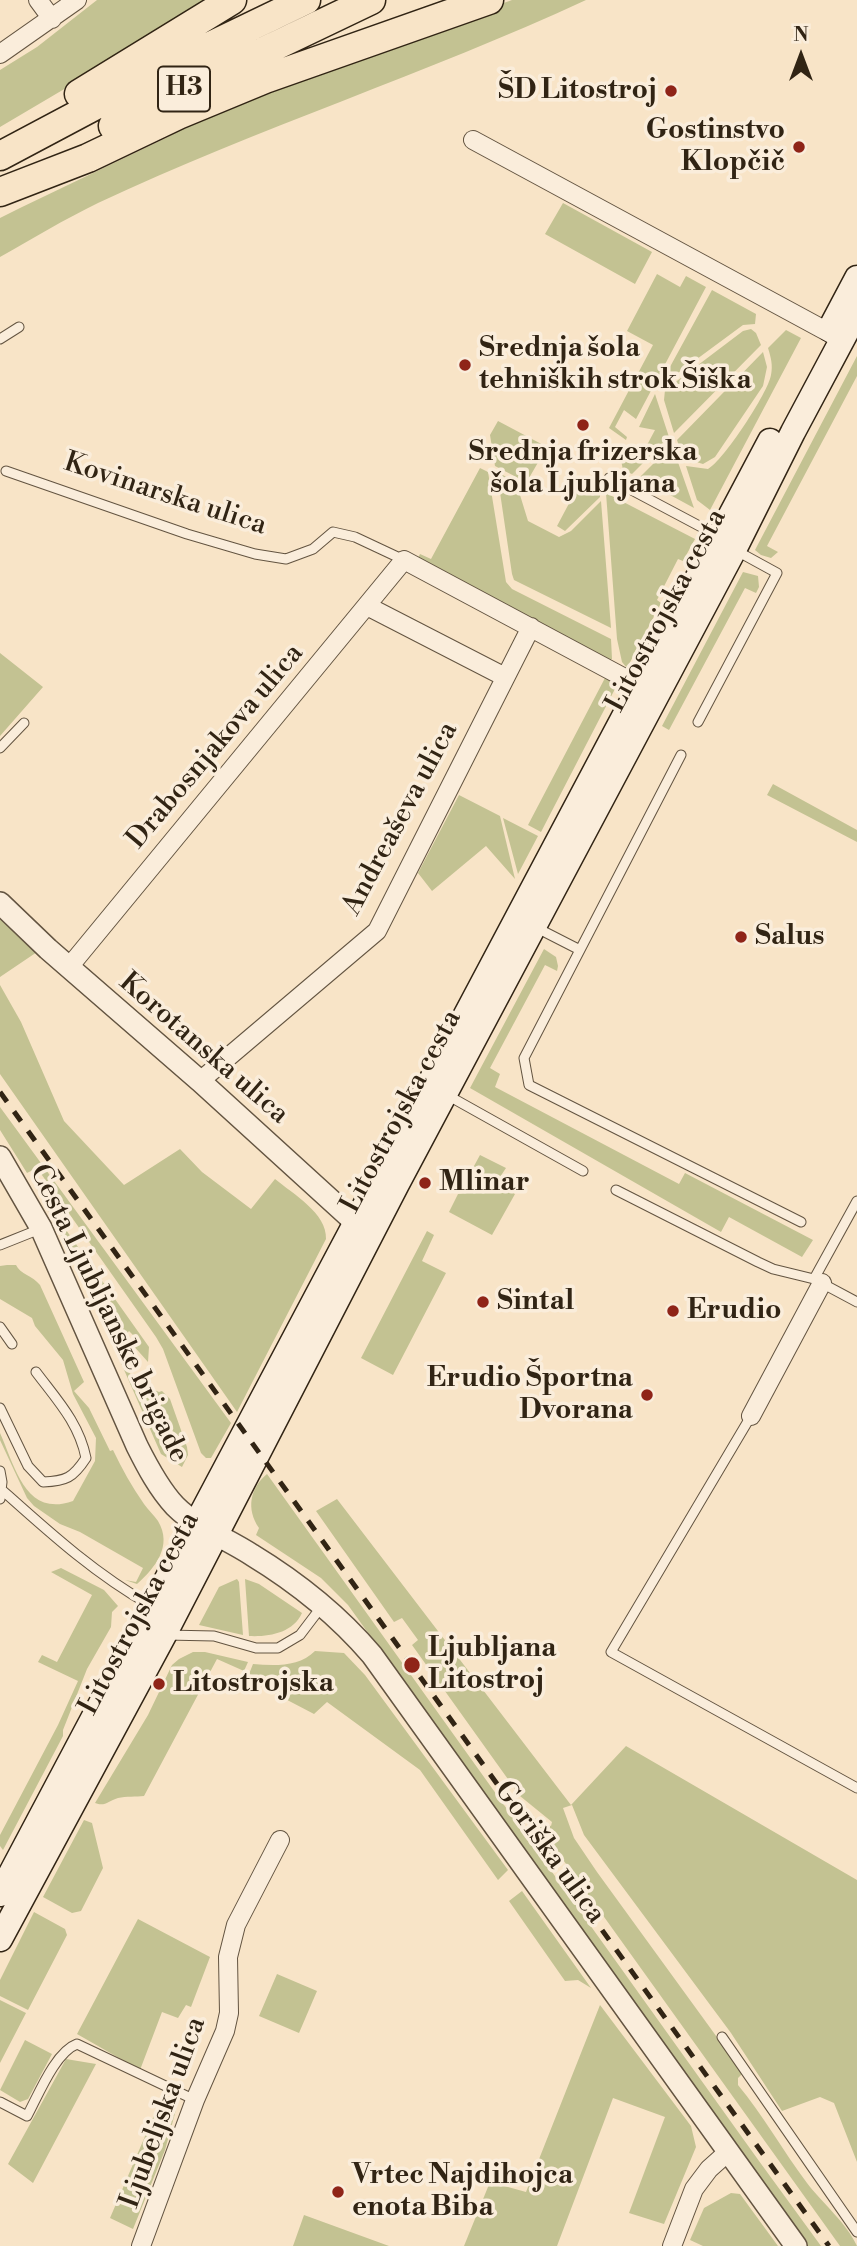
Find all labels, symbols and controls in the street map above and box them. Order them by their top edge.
north arrow [766,21,836,91]
text: N [793,23,809,47]
road number: H3 [158,66,210,111]
place label: ŠD Litostroj [498,74,657,108]
marker: ŠD Litostroj [663,83,679,99]
place label: Gostinstvo Klopčič [646,114,785,180]
marker: Gostinstvo Klopčič [791,139,807,155]
place label: Srednja šola tehniških strok Šiška [479,332,752,398]
marker: Srednja šola tehniških strok Šiška [457,357,473,373]
marker: Srednja frizerska šola Ljubljana [575,417,591,433]
place label: Srednja frizerska šola Ljubljana [469,436,697,502]
street label: Kovinarska ulica [59,446,271,544]
street label: Litostrojska cesta [599,504,735,718]
street label: Drabosnjakova ulica [121,638,311,856]
street label: Andreaševa ulica [336,717,466,921]
place label: Salus [755,920,824,954]
marker: Salus [733,929,749,945]
street label: Korotanska ulica [111,966,295,1132]
street label: Litostrojska cesta [334,1005,470,1219]
street label: Cesta Ljubljanske brigade [21,1160,195,1468]
place label: Mlinar [439,1166,530,1200]
marker: Mlinar [417,1175,433,1191]
place label: Sintal [497,1285,574,1319]
marker: Sintal [475,1294,491,1310]
place label: Erudio [687,1294,782,1328]
marker: Erudio [665,1303,681,1319]
place label: Erudio Športna Dvorana [427,1362,633,1428]
marker: Erudio Športna Dvorana [639,1387,655,1403]
street label: Litostrojska cesta [72,1507,208,1721]
place label: Ljubljana Litostroj [428,1632,556,1698]
marker: Ljubljana Litostroj [402,1655,422,1675]
place label: Litostrojska [173,1667,334,1701]
marker: Litostrojska [151,1676,167,1692]
street label: Goriška ulica [486,1775,612,1931]
street label: Ljubeljska ulica [114,2013,214,2213]
place label: Vrtec Najdihojca enota Biba [352,2159,573,2225]
marker: Vrtec Najdihojca enota Biba [330,2184,346,2200]

